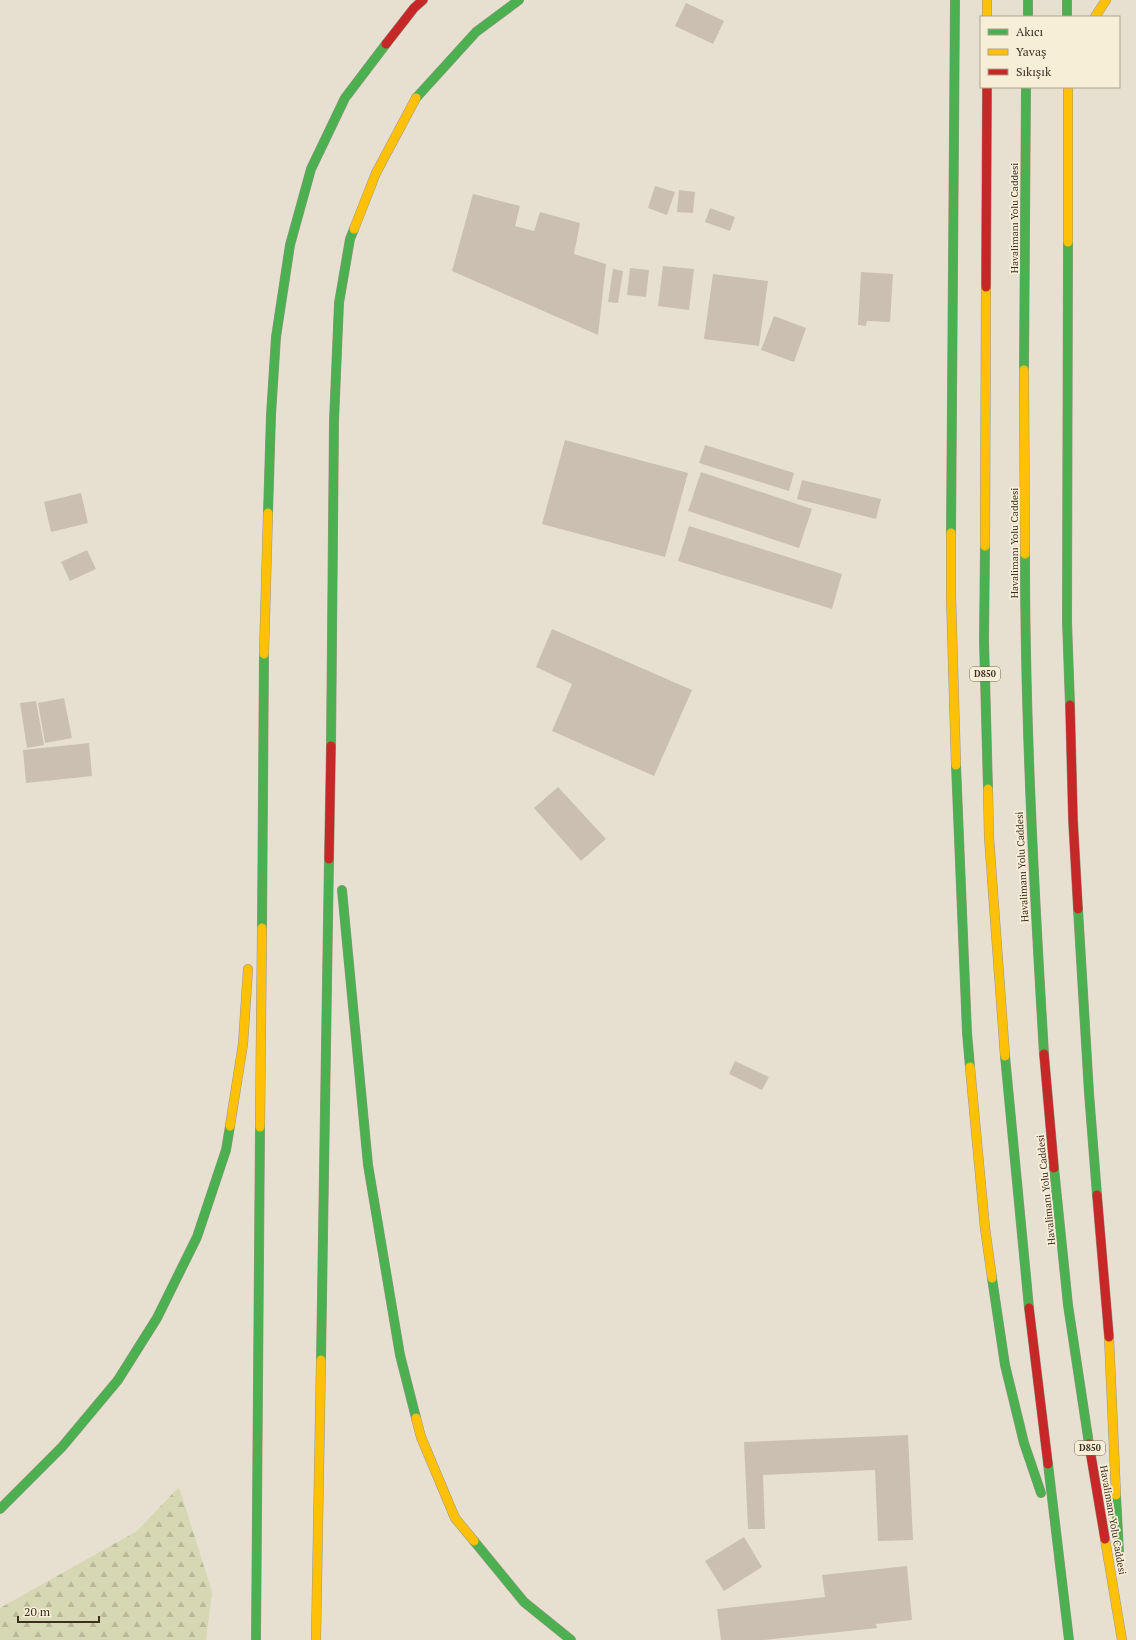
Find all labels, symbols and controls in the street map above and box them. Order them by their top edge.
legend [980,16,1120,88]
text: Akıcı [1016,24,1044,39]
text: Yavaş [1016,44,1046,59]
text: Sıkışık [1016,64,1052,79]
street label: Havalimanı Yolu Caddesi [1008,163,1021,273]
street label: Havalimanı Yolu Caddesi [1008,488,1021,598]
road number: D850 [970,667,1000,681]
street label: Havalimanı Yolu Caddesi [1013,811,1031,923]
street label: Havalimanı Yolu Caddesi [1034,1134,1058,1246]
road number: D850 [1075,1441,1105,1455]
street label: Havalimanı Yolu Caddesi [1097,1464,1129,1576]
scale bar [18,1598,99,1624]
text: 20 m [24,1604,51,1619]

